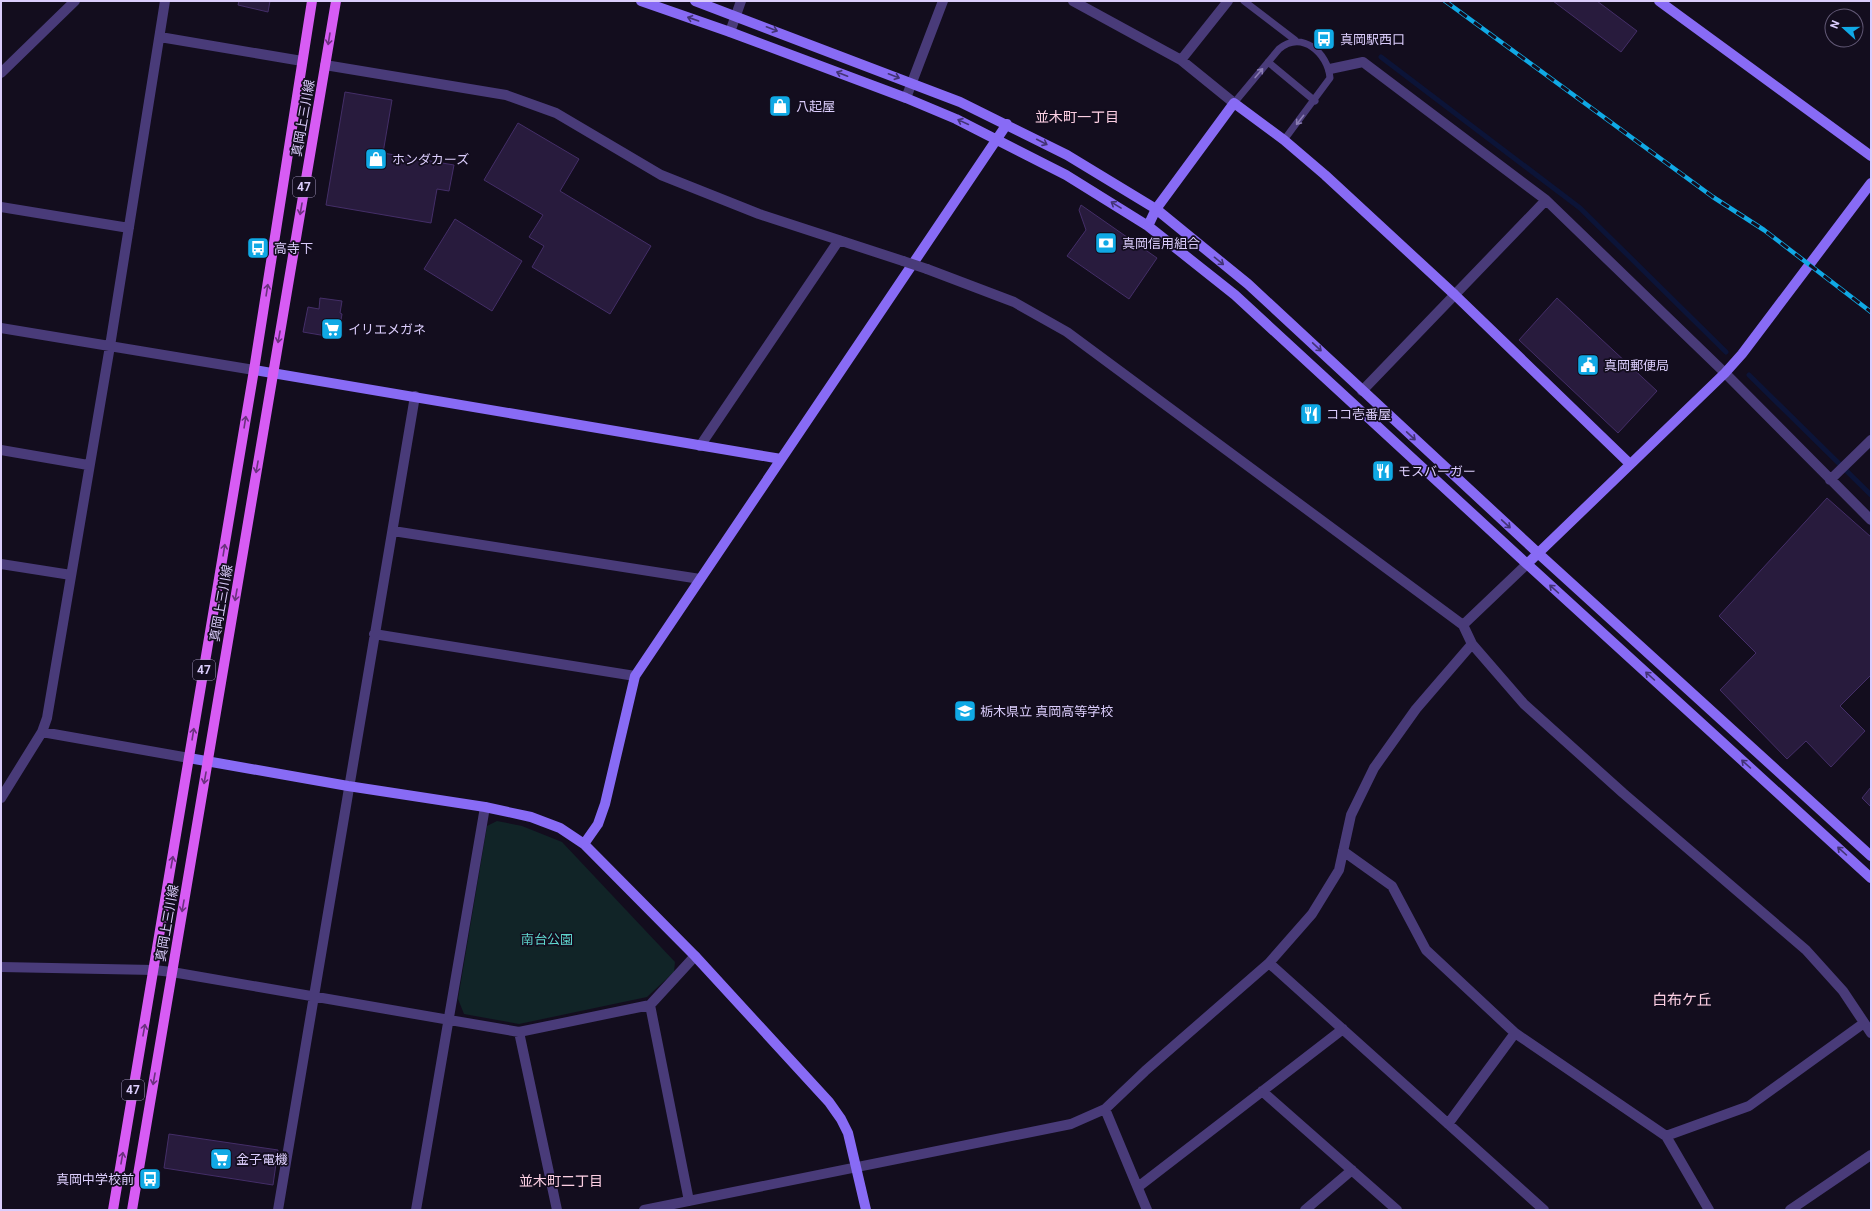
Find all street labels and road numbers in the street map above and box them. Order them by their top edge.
street label: 真岡上三川線 [289,78,317,158]
road number: 47 [293,177,315,197]
street label: 真岡上三川線 [207,563,235,643]
road number: 47 [193,660,215,680]
street label: 真岡上三川線 [153,883,181,963]
road number: 47 [122,1080,144,1100]

